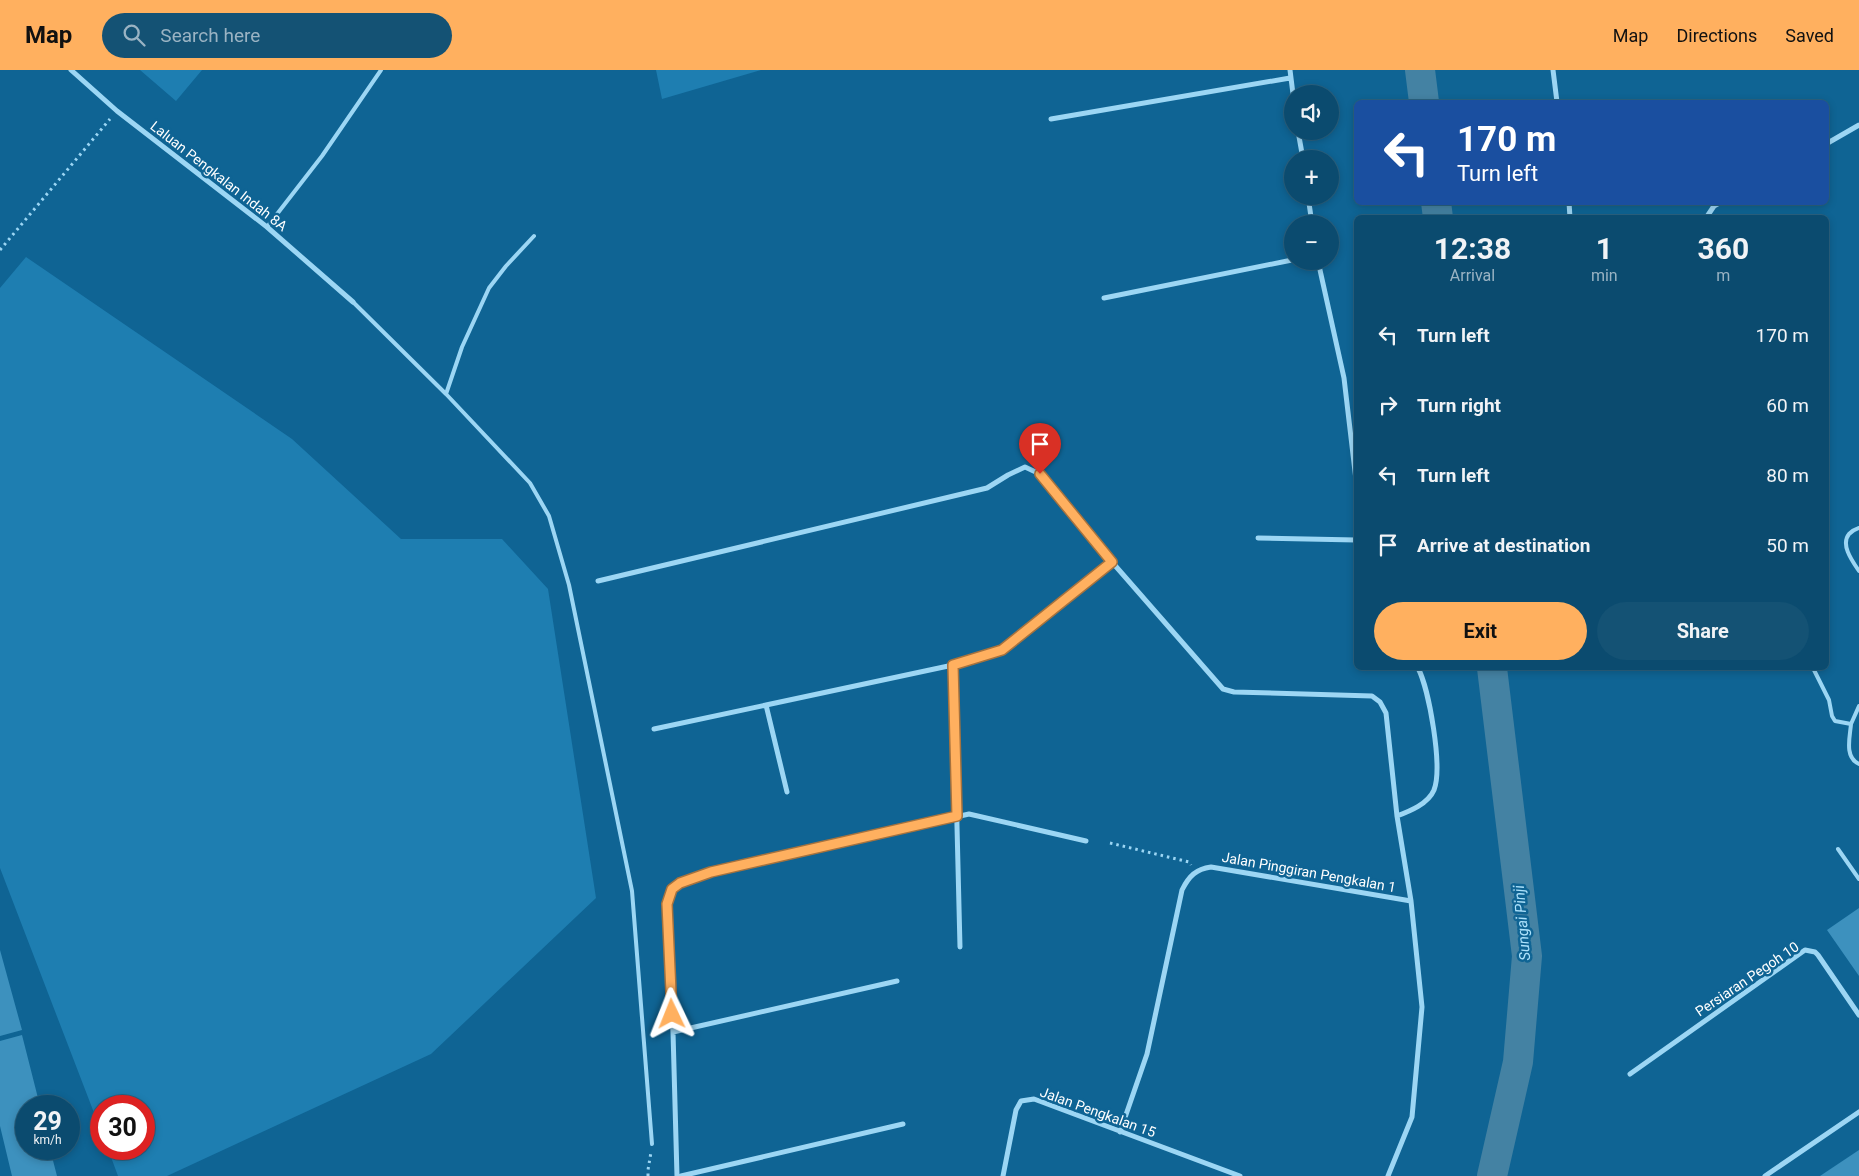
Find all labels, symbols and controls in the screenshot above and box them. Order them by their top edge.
search box [102,13,452,58]
text: Map [25,21,72,49]
icon: search [120,21,148,49]
text: Search here [160,24,260,47]
text: Map [1613,25,1648,46]
text: Directions [1676,25,1757,46]
text: Saved [1785,25,1834,46]
map controls [1284,85,1339,270]
button: sound [1284,85,1339,140]
street label: Laluan Pengkalan Indah 8A [147,118,291,234]
text: 170 m [1457,119,1556,160]
icon: left [1374,120,1439,185]
button: + [1284,150,1339,205]
text: Turn left [1457,161,1538,186]
button: − [1284,215,1339,270]
text: 12:38 [1434,231,1511,266]
text: 1 [1596,231,1613,266]
text: 360 [1698,231,1749,266]
text: Arrival [1450,266,1495,285]
text: min [1591,266,1618,285]
text: m [1716,266,1730,285]
icon: left [1374,321,1402,349]
text: Turn left [1417,324,1490,347]
text: 170 m [1756,324,1809,347]
icon: right [1374,391,1402,419]
text: Turn right [1417,394,1501,417]
text: 60 m [1766,394,1809,417]
pin [1019,423,1061,474]
icon: arrive [1026,430,1054,458]
icon: left [1374,461,1402,489]
text: Turn left [1417,464,1490,487]
text: 80 m [1766,464,1809,487]
icon: arrive [1374,531,1402,559]
text: Arrive at destination [1417,534,1590,557]
text: 50 m [1766,534,1809,557]
button: Exit [1374,602,1587,660]
button: Share [1597,602,1809,660]
street label: Jalan Pinggiran Pengkalan 1 [1221,849,1397,895]
water label: Sungai Pinji [1510,884,1534,962]
street label: Persiaran Pegoh 10 [1692,938,1802,1020]
position arrow [645,987,697,1039]
street label: Jalan Pengkalan 15 [1038,1084,1158,1140]
speed limit sign: 30 [90,1095,155,1160]
text: 29 [33,1107,62,1136]
text: km/h [33,1133,62,1147]

